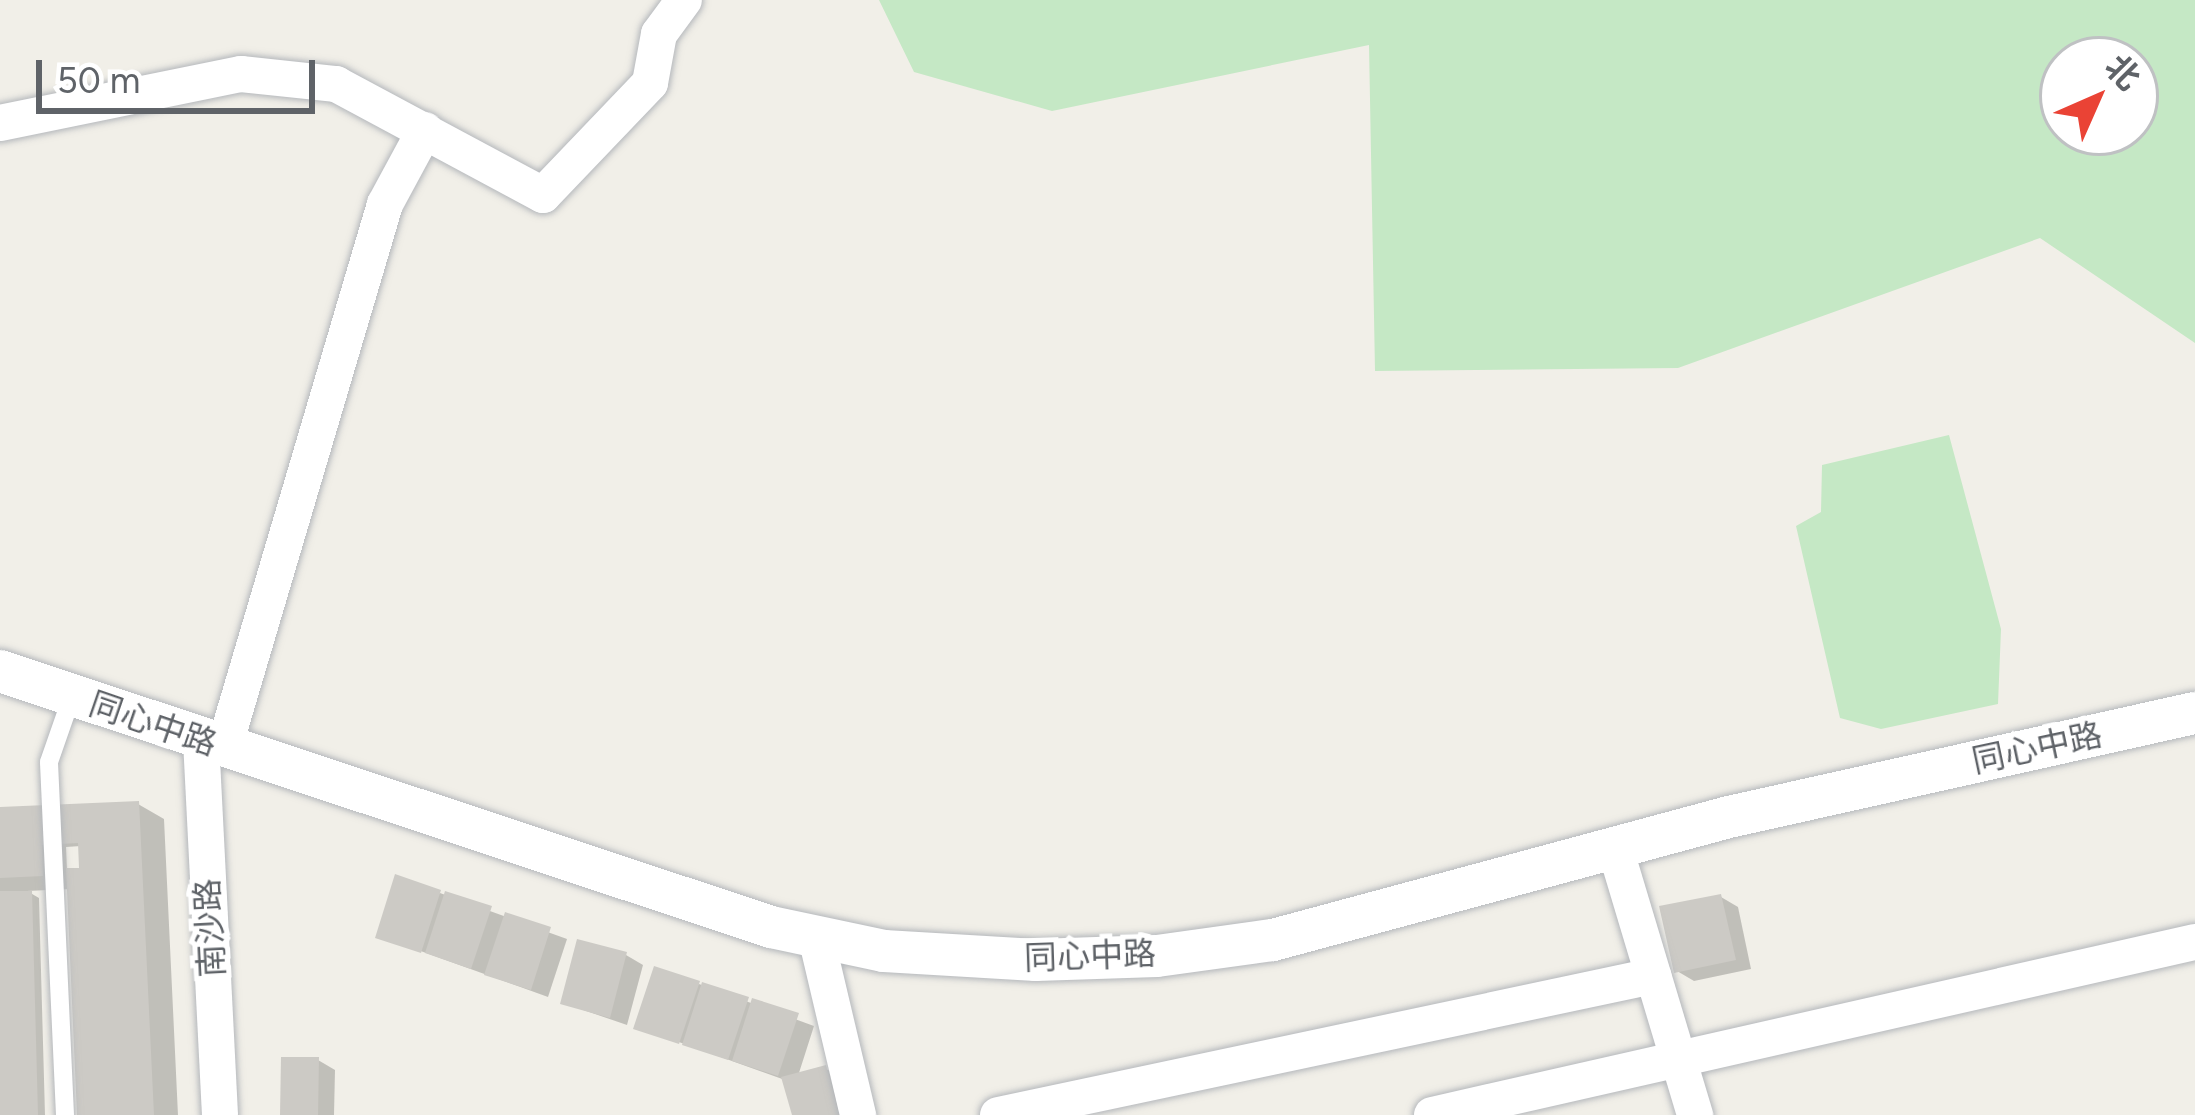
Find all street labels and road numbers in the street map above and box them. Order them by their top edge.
street label: 同心中路 [84,684,222,764]
street label: 同心中路 [1968,715,2106,781]
street label: 南沙路 [188,878,232,978]
street label: 同心中路 [1023,934,1157,978]

